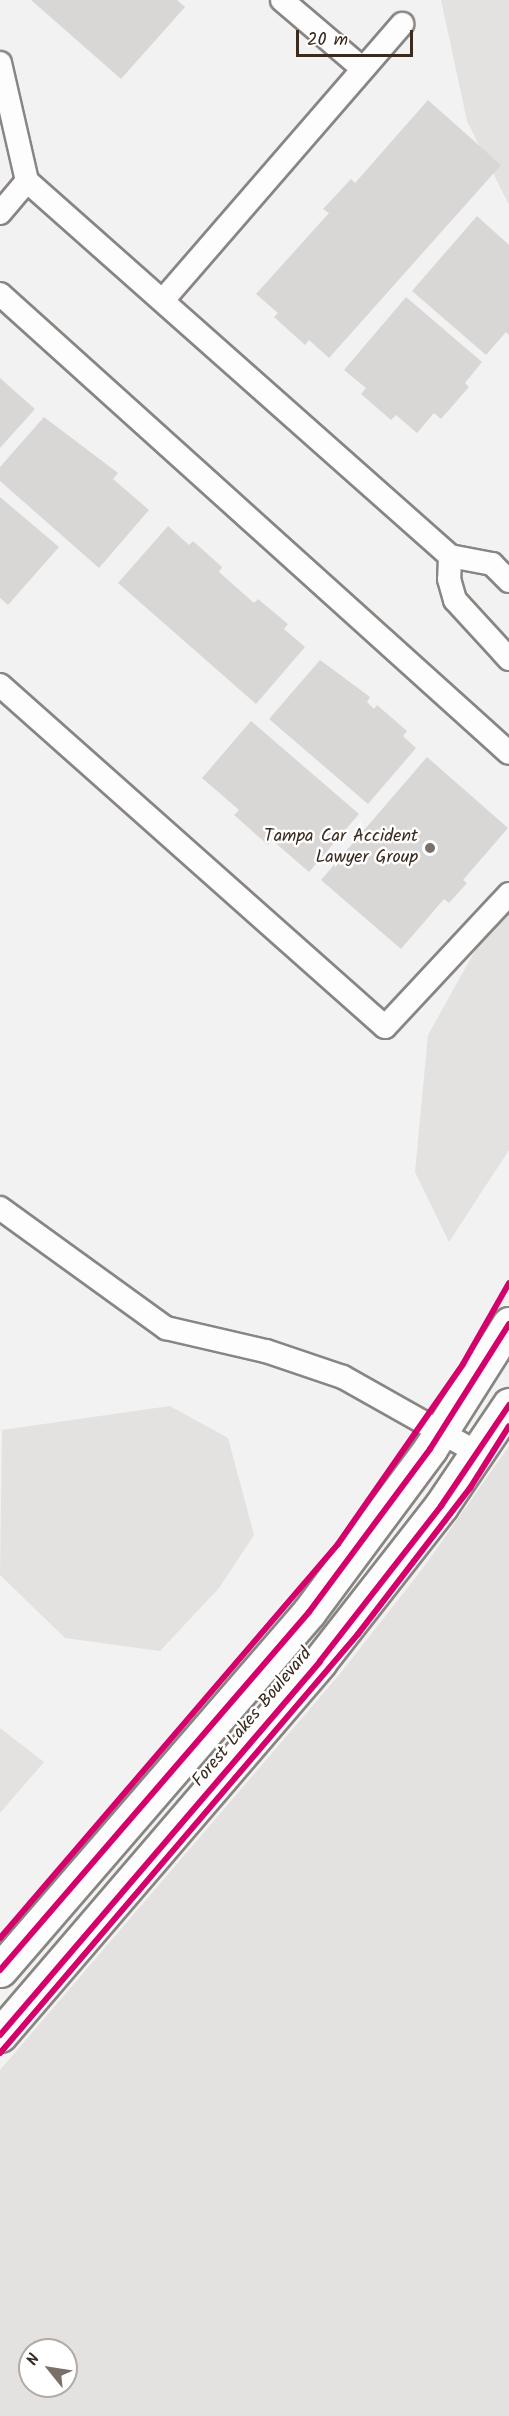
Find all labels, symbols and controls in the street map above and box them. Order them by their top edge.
scale bar [299,18,416,56]
text: 20 m [307,26,348,55]
place label: Tampa Car Accident Lawyer Group [264,827,418,870]
marker: Tampa Car Accident Lawyer Group [423,841,437,855]
street label: Forest Lakes Boulevard [189,1644,317,1792]
north arrow [18,2338,78,2398]
text: N [20,2349,47,2370]

